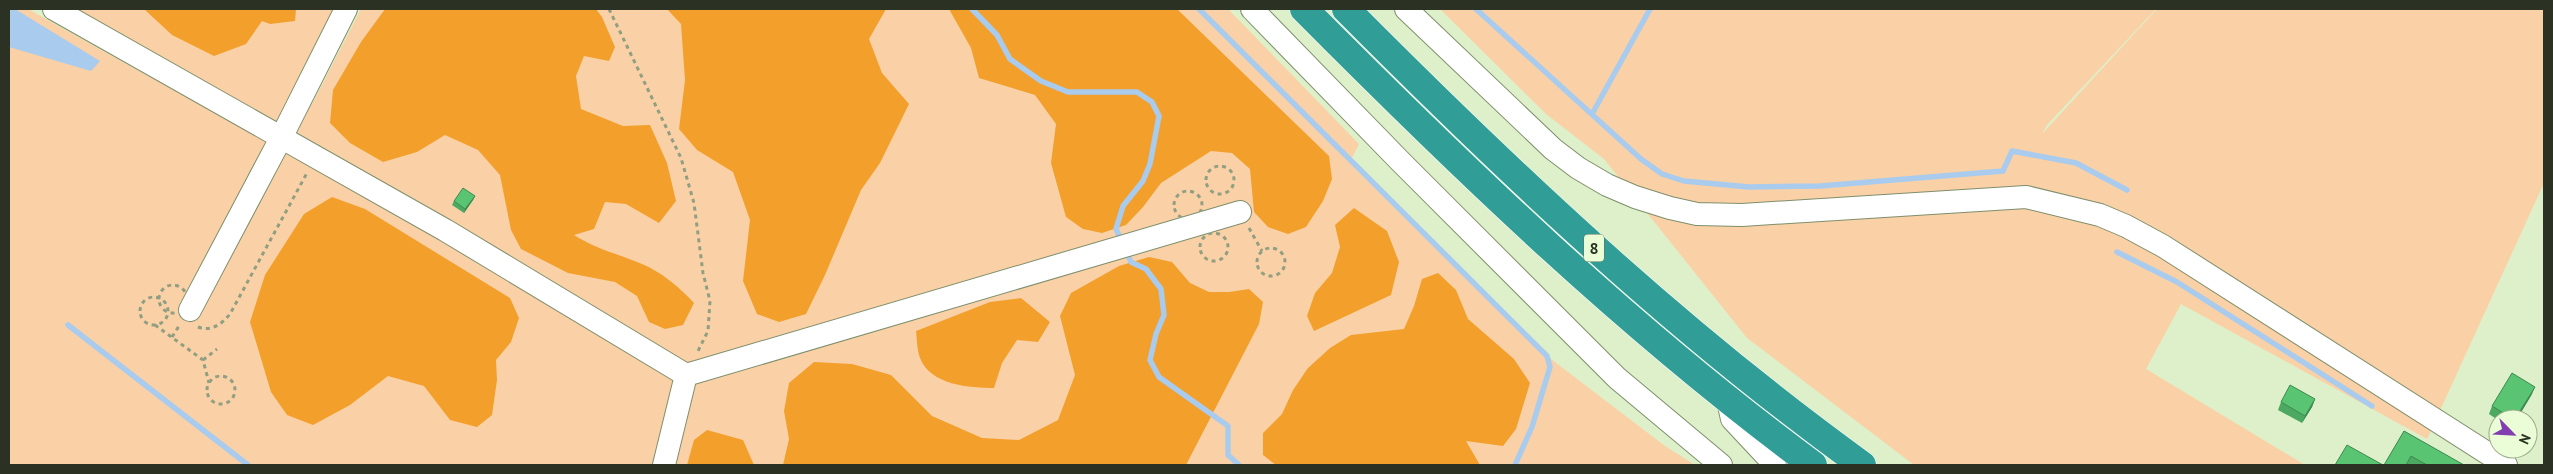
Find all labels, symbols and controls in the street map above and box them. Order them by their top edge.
road number: 8 [1584,234,1604,262]
north arrow [2488,409,2538,459]
text: N [2515,431,2535,447]

